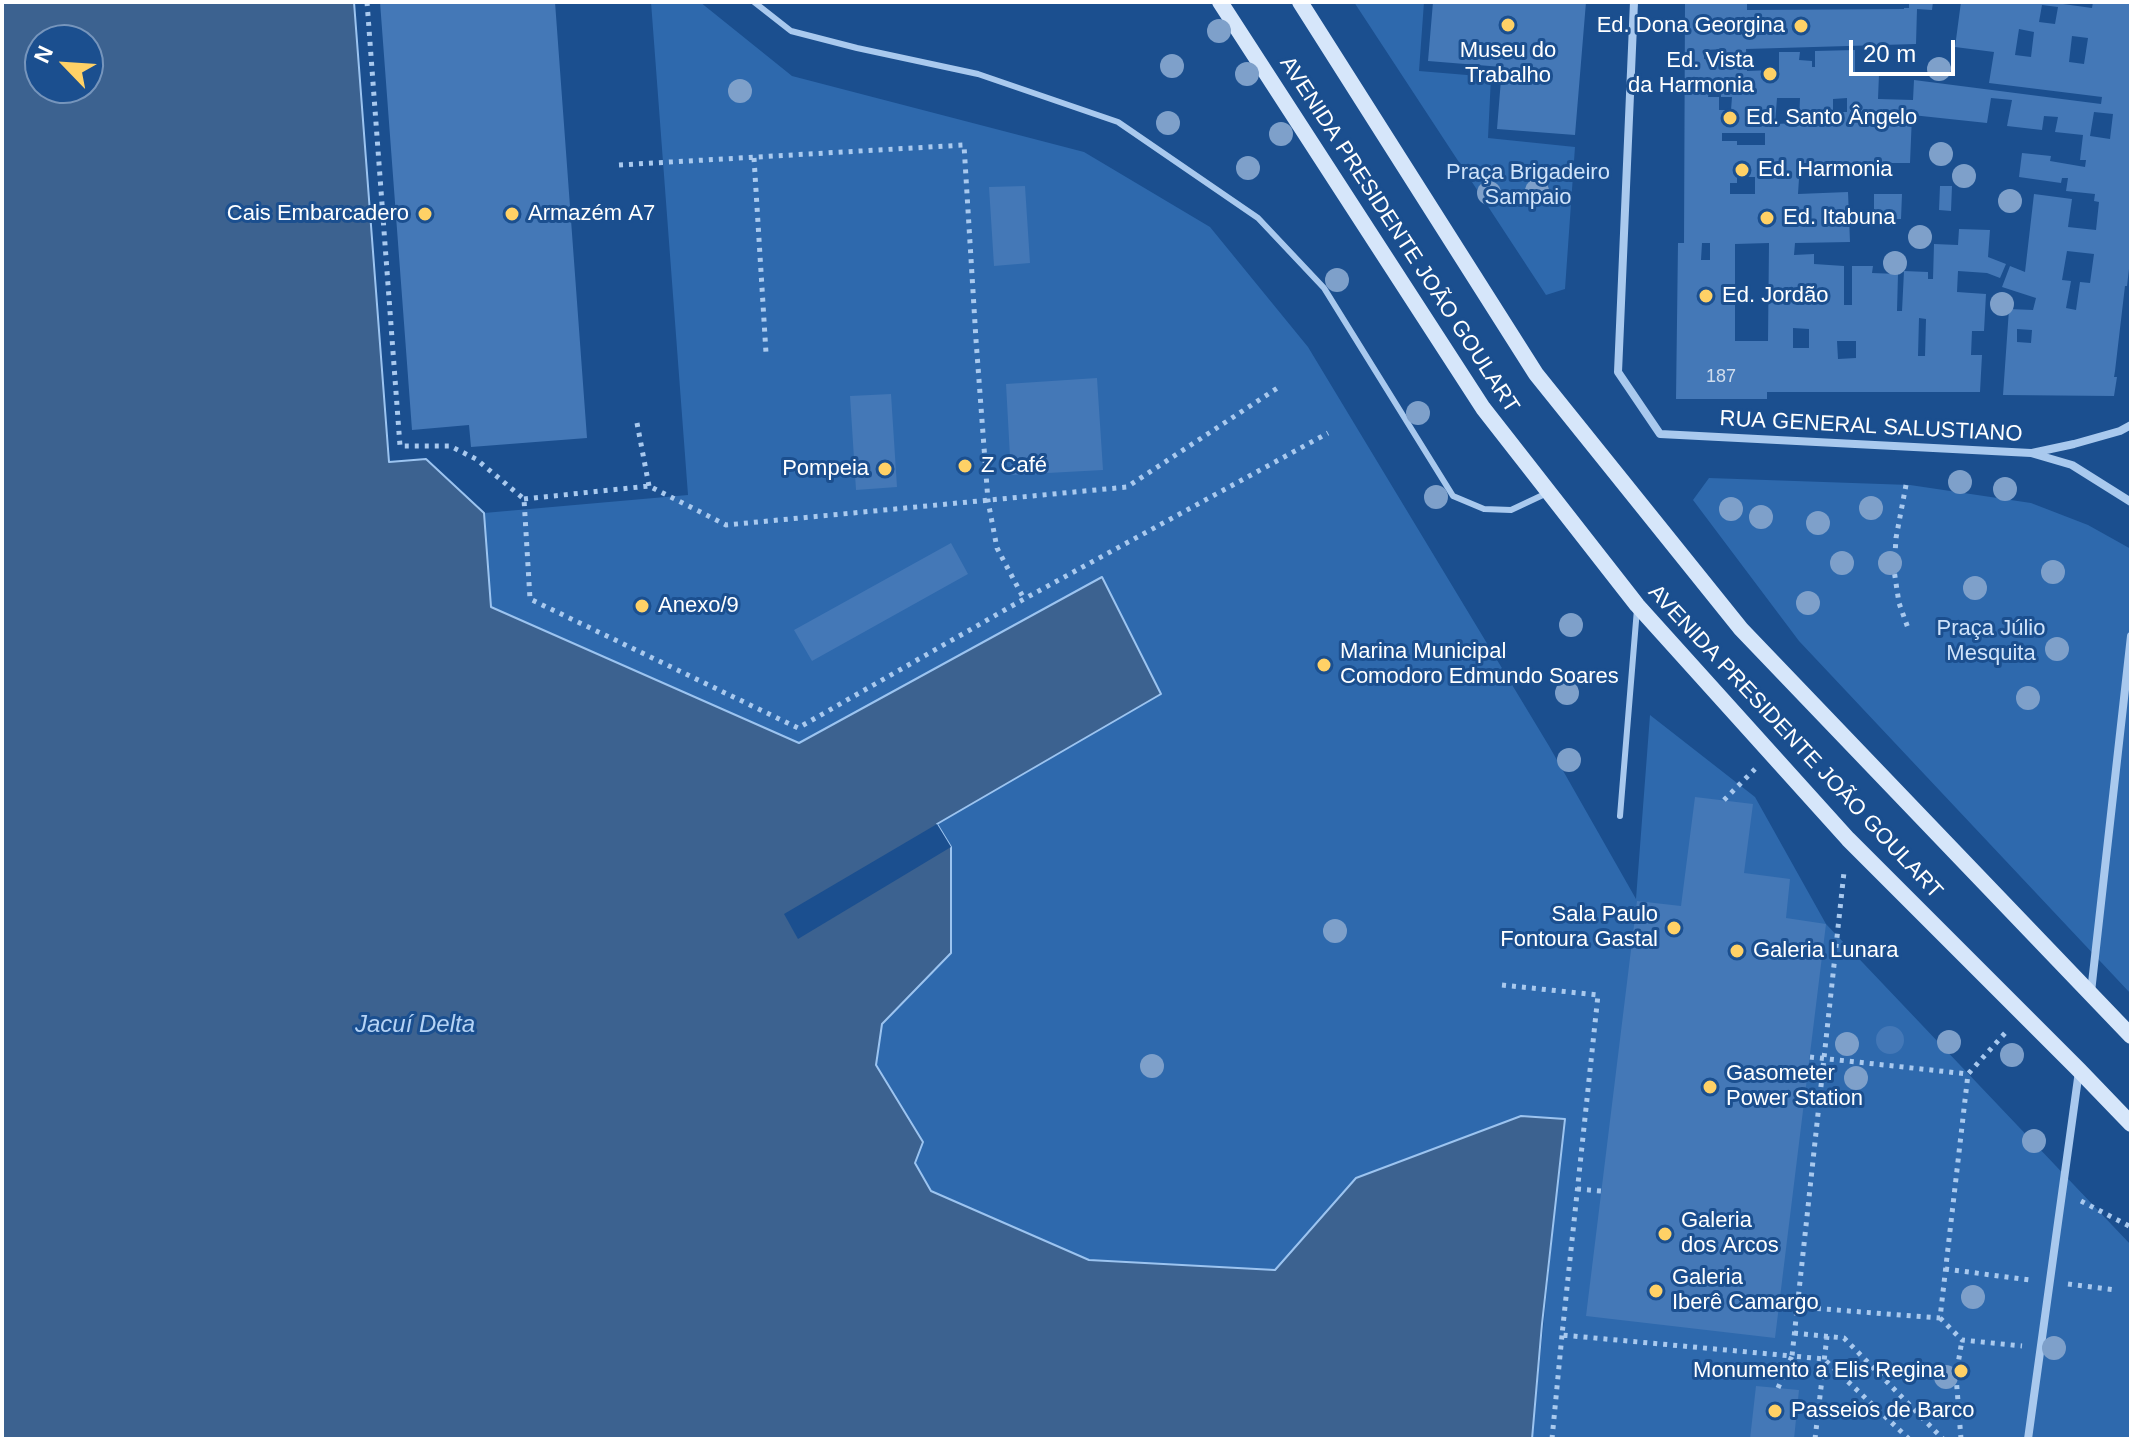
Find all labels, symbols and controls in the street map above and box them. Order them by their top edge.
place label: Ed. Dona Georgina [1597,13,1785,39]
marker: Museu do Trabalho [1499,16,1517,34]
marker: Ed. Dona Georgina [1792,17,1810,35]
north arrow [24,24,104,104]
scale bar [1853,24,1959,74]
place label: Museu do Trabalho [1460,38,1556,90]
text: 20 m [1863,40,1916,67]
text: N [29,42,58,67]
place label: Ed. Vista da Harmonia [1628,48,1754,100]
street label: AVENIDA PRESIDENTE JOÃO GOULART [1274,52,1524,418]
marker: Ed. Vista da Harmonia [1761,65,1779,83]
place label: Ed. Santo Ângelo [1746,105,1917,131]
marker: Ed. Santo Ângelo [1721,109,1739,127]
place label: Ed. Harmonia [1758,157,1893,183]
park label: Praça Brigadeiro Sampaio [1446,160,1610,212]
marker: Ed. Harmonia [1733,161,1751,179]
place label: Cais Embarcadero [227,201,409,227]
place label: Armazém A7 [528,201,655,227]
marker: Cais Embarcadero [416,205,434,223]
marker: Armazém A7 [503,205,521,223]
place label: Ed. Itabuna [1783,205,1896,231]
marker: Ed. Itabuna [1758,209,1776,227]
place label: Ed. Jordão [1722,283,1828,309]
marker: Ed. Jordão [1697,287,1715,305]
house number: 187 [1706,366,1736,388]
street label: RUA GENERAL SALUSTIANO [1719,406,2023,448]
place label: Z Café [981,453,1047,479]
place label: Pompeia [782,456,869,482]
marker: Z Café [956,457,974,475]
marker: Pompeia [876,460,894,478]
street label: AVENIDA PRESIDENTE JOÃO GOULART [1642,580,1948,904]
place label: Anexo/9 [658,593,739,619]
marker: Anexo/9 [633,597,651,615]
park label: Praça Júlio Mesquita [1937,616,2045,668]
place label: Marina Municipal Comodoro Edmundo Soares [1340,639,1619,690]
marker: Marina Municipal Comodoro Edmundo Soares [1315,656,1333,674]
place label: Sala Paulo Fontoura Gastal [1500,902,1658,954]
marker: Sala Paulo Fontoura Gastal [1665,919,1683,937]
place label: Galeria Lunara [1753,938,1899,964]
marker: Galeria Lunara [1728,942,1746,960]
water label: Jacuí Delta [355,1011,475,1039]
place label: Gasometer Power Station [1726,1061,1863,1112]
marker: Gasometer Power Station [1701,1078,1719,1096]
place label: Galeria dos Arcos [1681,1208,1779,1260]
marker: Galeria dos Arcos [1656,1225,1674,1243]
place label: Galeria Iberê Camargo [1672,1265,1819,1316]
marker: Galeria Iberê Camargo [1647,1282,1665,1300]
place label: Monumento a Elis Regina [1693,1358,1945,1384]
marker: Monumento a Elis Regina [1952,1362,1970,1380]
place label: Passeios de Barco [1791,1398,1974,1424]
marker: Passeios de Barco [1766,1402,1784,1420]

